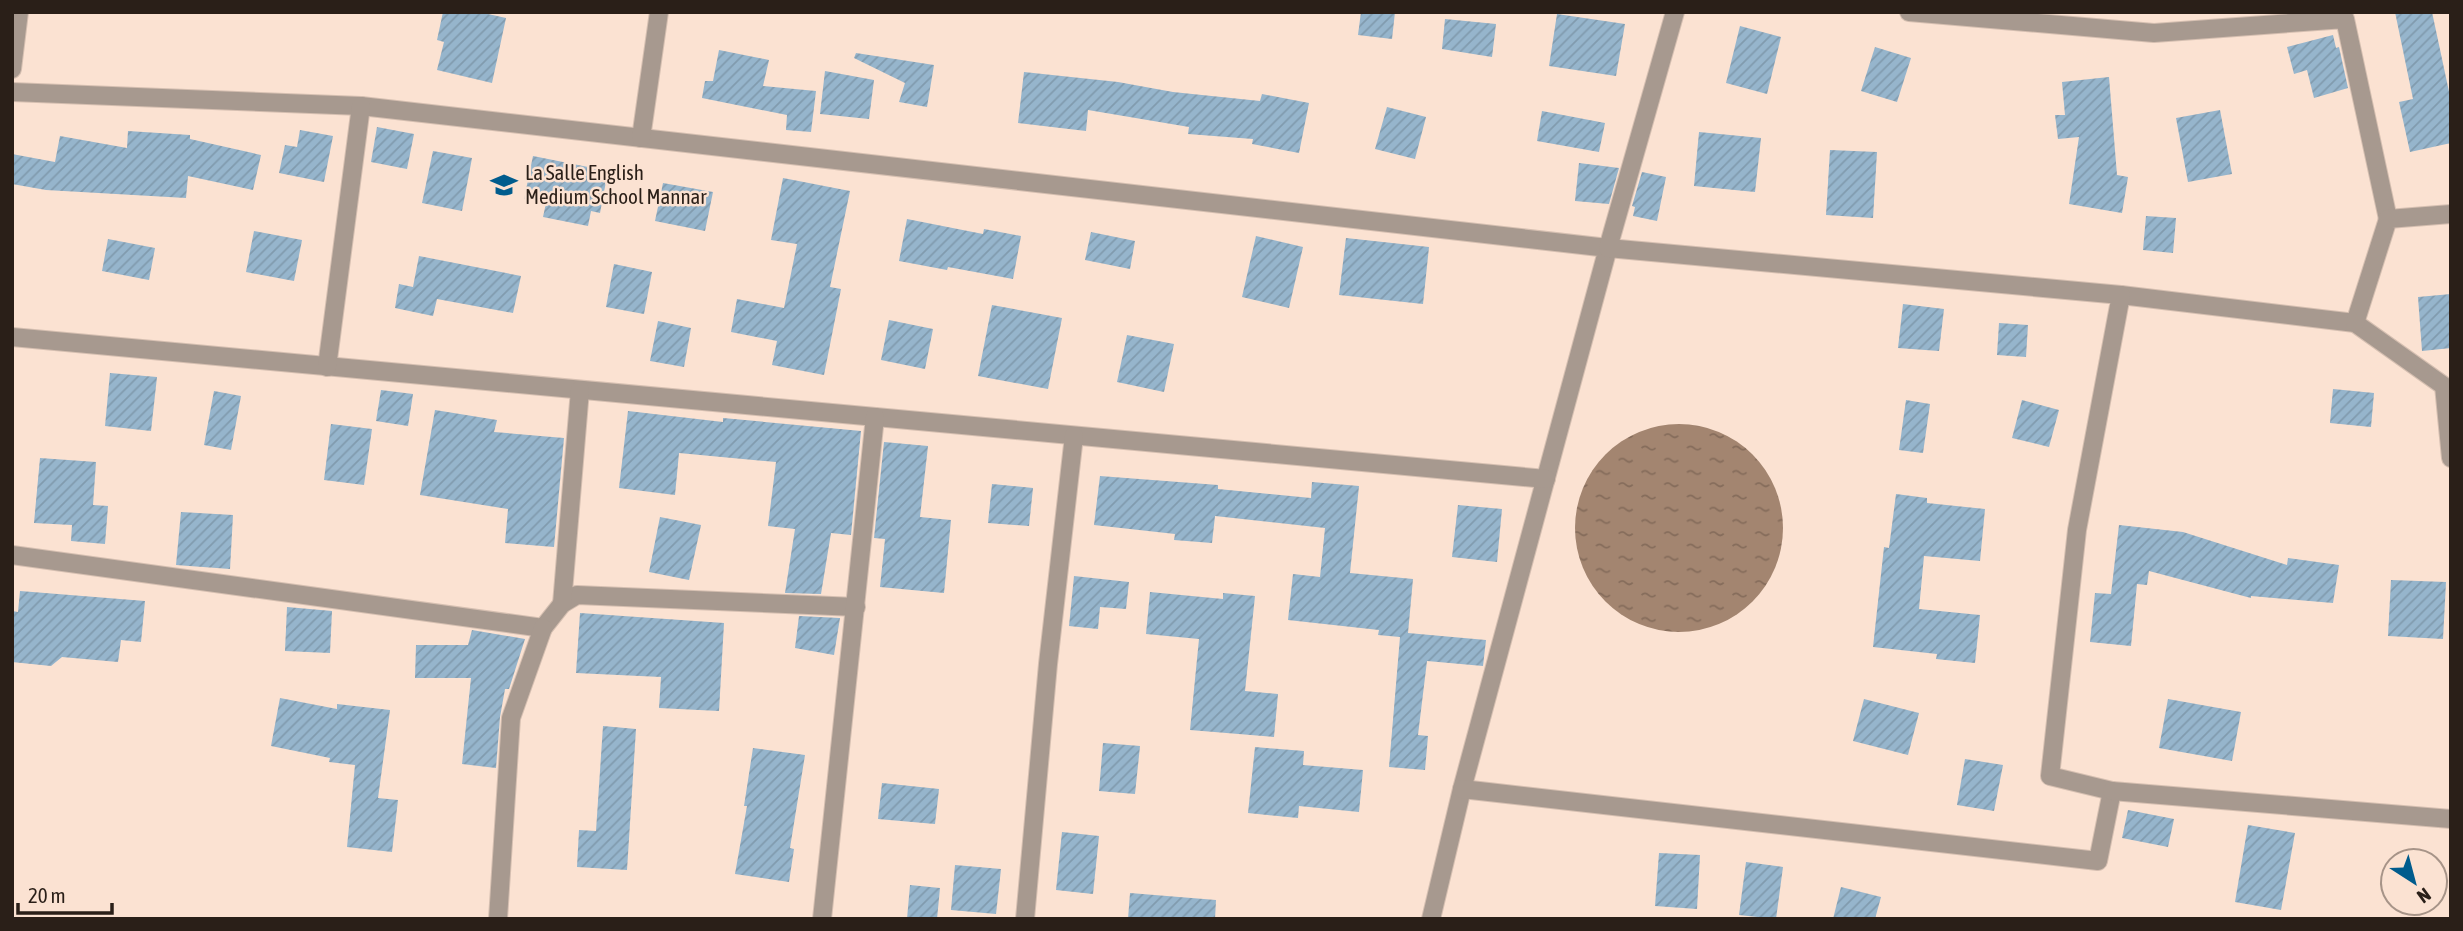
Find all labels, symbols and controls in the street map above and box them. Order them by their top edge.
place label: La Salle English Medium School Mannar [525,160,707,208]
school or university icon: La Salle English Medium School Mannar [489,170,519,200]
north arrow [2379,847,2449,917]
scale bar [18,872,112,916]
text: 20 m [28,883,66,907]
text: N [2413,884,2435,908]

